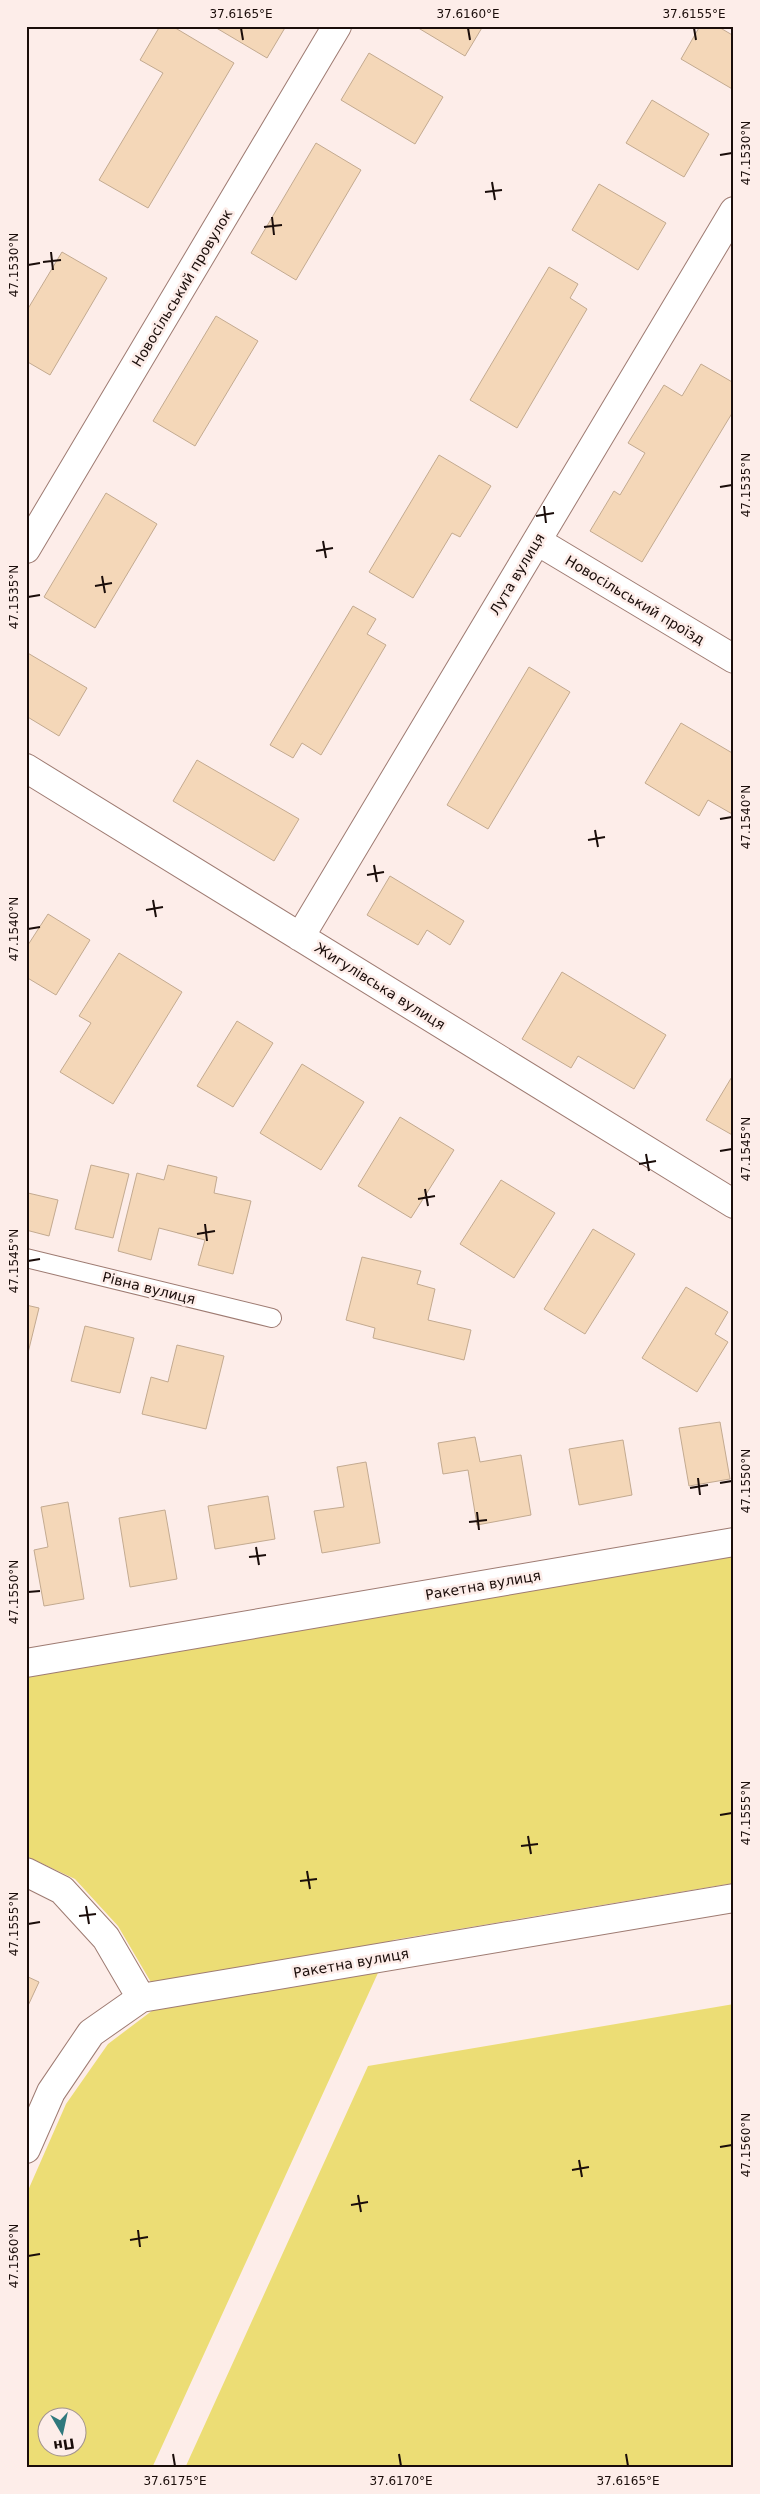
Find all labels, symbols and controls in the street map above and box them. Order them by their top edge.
text: 37.6165°E [209,7,273,21]
text: 37.6160°E [436,7,500,21]
text: 37.6155°E [662,7,726,21]
text: 47.1530°N [739,121,753,185]
street label: Новосільський провулок [129,206,235,370]
text: 47.1530°N [7,233,21,297]
text: 47.1535°N [739,453,753,517]
street label: Лута вулиця [486,530,548,618]
street label: Новосільський проїзд [563,552,707,648]
text: 47.1535°N [7,565,21,629]
text: 47.1540°N [739,785,753,849]
text: 47.1540°N [7,897,21,961]
street label: Жигулівська вулиця [312,939,448,1033]
text: 47.1545°N [739,1117,753,1181]
text: 47.1545°N [7,1229,21,1293]
street label: Рівна вулиця [101,1269,197,1307]
text: 47.1550°N [739,1449,753,1513]
text: 47.1550°N [7,1560,21,1624]
street label: Ракетна вулиця [424,1567,542,1603]
text: 47.1555°N [739,1781,753,1845]
text: 47.1555°N [7,1892,21,1956]
street label: Ракетна вулиця [292,1945,410,1981]
text: 47.1560°N [739,2113,753,2177]
text: 47.1560°N [7,2224,21,2288]
north arrow [38,2406,88,2456]
text: Пн [52,2435,76,2454]
text: 37.6175°E [143,2474,207,2488]
text: 37.6170°E [369,2474,433,2488]
text: 37.6165°E [596,2474,660,2488]

